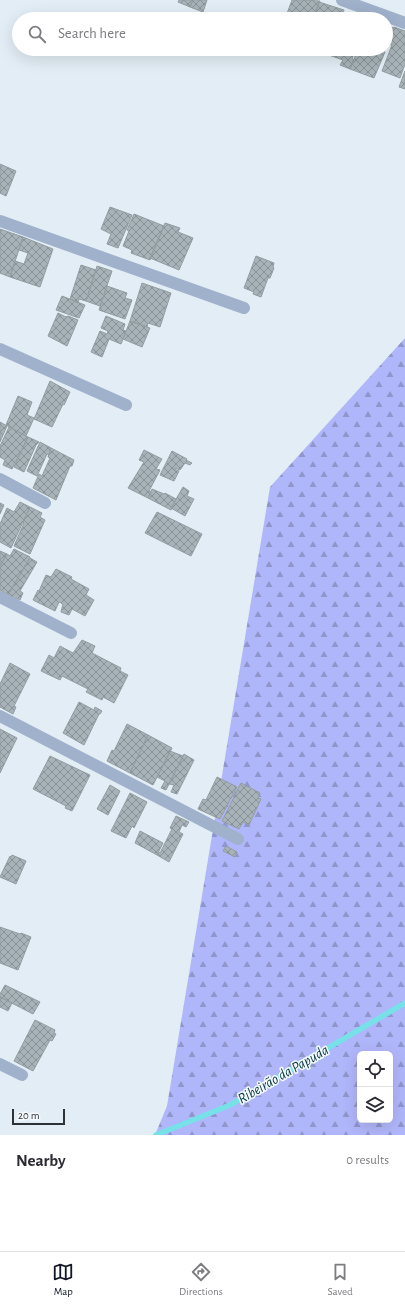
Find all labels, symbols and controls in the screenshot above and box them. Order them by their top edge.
search box [12,12,393,56]
icon: search [26,23,48,45]
text: Search here [58,26,126,41]
water label: Ribeirão da Papuda [235,1042,331,1106]
map controls [357,1051,393,1123]
button: locate [357,1051,393,1087]
button: layers [357,1087,393,1123]
scale bar [12,1107,65,1126]
text: 20 m [18,1110,39,1121]
text: Nearby [16,1152,66,1169]
text: 0 results [346,1154,389,1167]
tab: Map [52,1261,74,1298]
tab: Directions [179,1261,223,1298]
tab: Saved [327,1261,353,1298]

